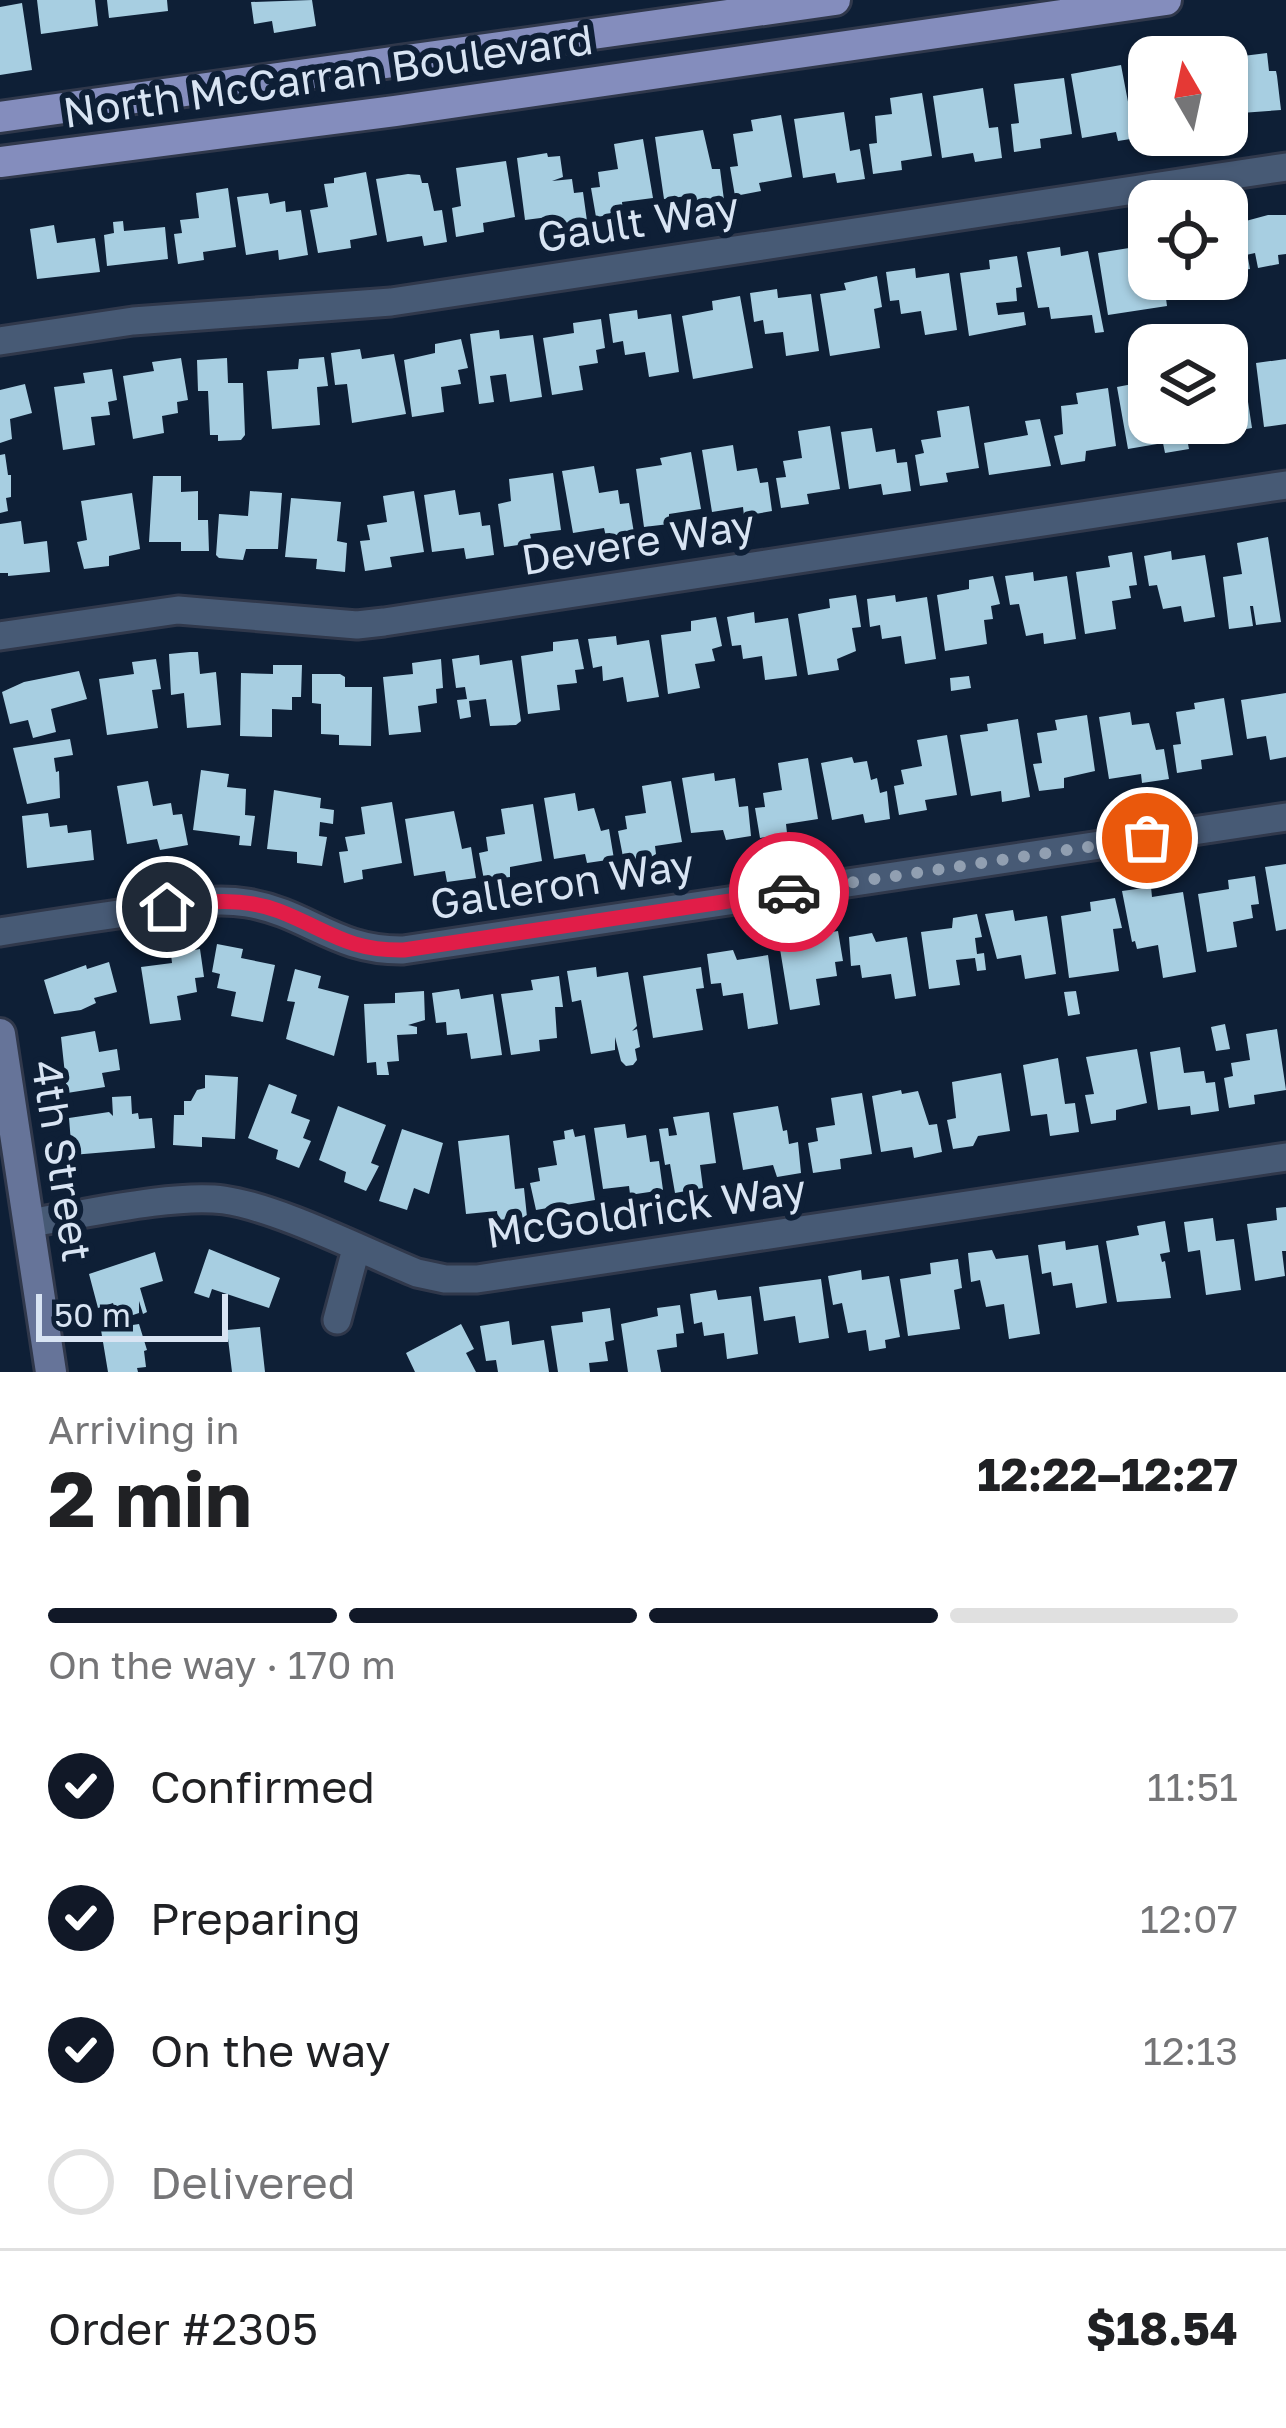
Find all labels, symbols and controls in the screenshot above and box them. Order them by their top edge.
street label: North McCarran Boulevard [60,13,596,137]
north arrow [1128,36,1248,156]
map controls [1128,36,1248,444]
street label: Gault Way [533,180,742,262]
button: locate [1128,180,1248,300]
button: layers [1128,324,1248,444]
street label: Devere Way [517,498,758,584]
pin [1096,787,1198,889]
icon: bag [1114,805,1180,871]
courier [729,832,849,952]
street label: Galleron Way [426,837,697,929]
pin [116,856,218,958]
icon: car [756,859,822,925]
icon: home [134,874,200,940]
street label: 4th Street [22,1057,104,1265]
street label: McGoldrick Way [483,1163,809,1257]
scale bar [36,1288,228,1341]
text: 50 m [54,1295,131,1334]
text: Arriving in [48,1406,239,1453]
text: 12:22–12:27 [977,1447,1238,1501]
text: 2 min [48,1451,252,1544]
text: On the way · 170 m [48,1641,396,1688]
icon: check [48,1753,114,1819]
text: Confirmed [150,1759,375,1813]
text: 11:51 [1147,1763,1238,1810]
icon: check [48,1885,114,1951]
text: Preparing [150,1891,361,1945]
text: 12:07 [1140,1895,1238,1942]
icon: check [48,2017,114,2083]
text: On the way [150,2023,391,2077]
text: 12:13 [1143,2027,1238,2074]
text: Delivered [150,2155,355,2209]
text: Order #2305 [48,2301,318,2355]
text: $18.54 [1086,2301,1238,2355]

